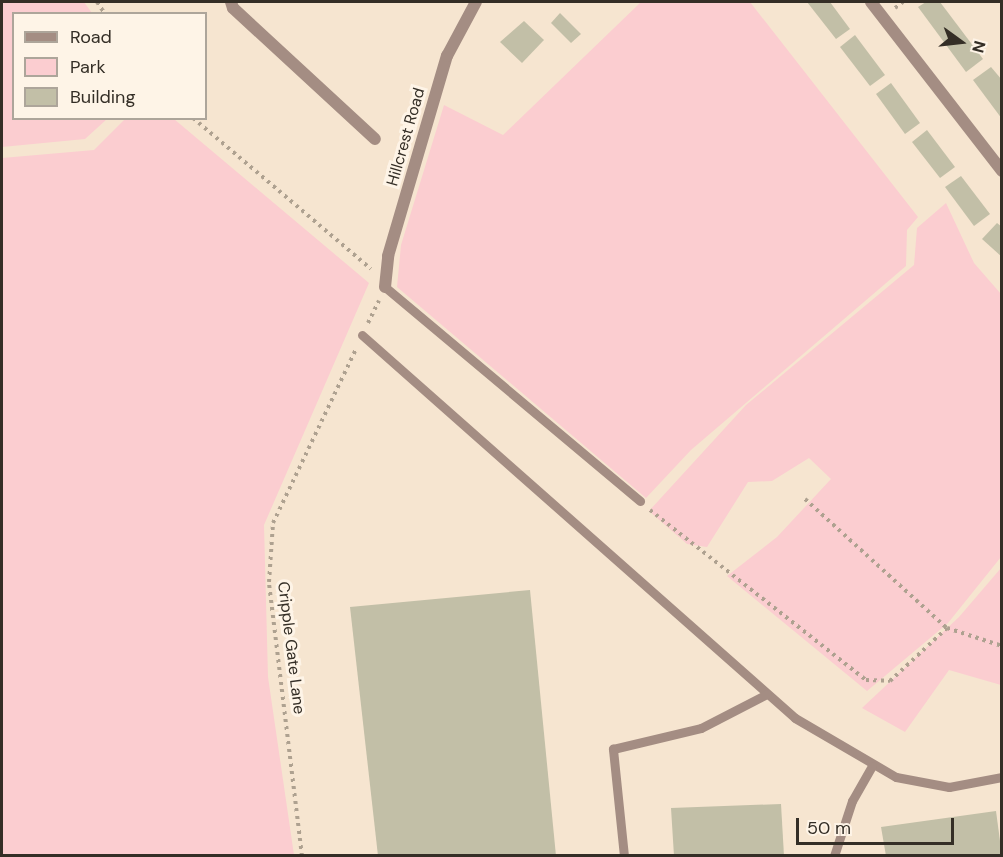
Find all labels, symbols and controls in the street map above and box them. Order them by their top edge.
legend [12,12,207,120]
north arrow [931,12,991,72]
text: Road [70,25,112,49]
text: N [967,38,991,55]
text: Park [70,55,106,79]
text: Building [70,85,135,109]
street label: Hillcrest Road [383,86,429,188]
street label: Cripple Gate Lane [273,581,309,715]
scale bar [799,806,956,844]
text: 50 m [807,816,851,840]

